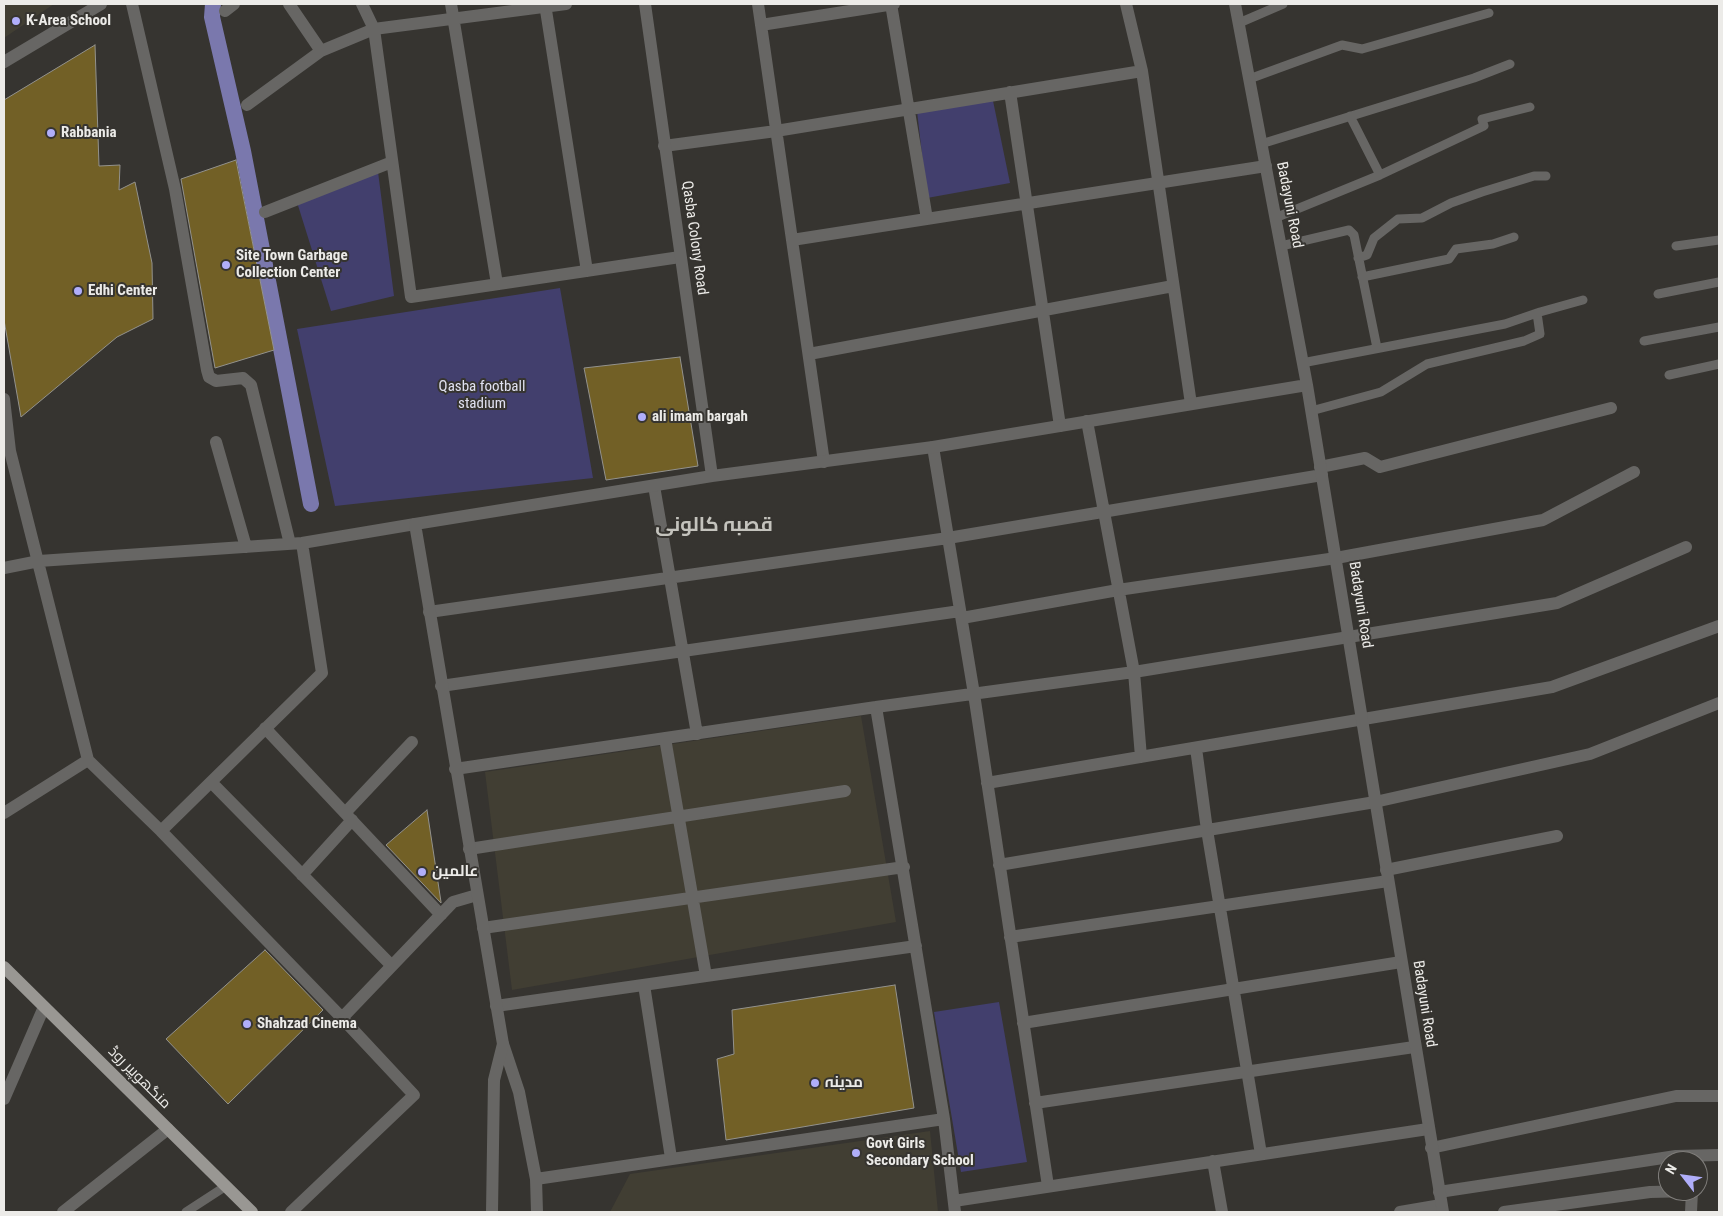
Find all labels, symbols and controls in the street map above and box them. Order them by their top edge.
place label: K-Area School [26,12,111,30]
marker: K-Area School [10,15,22,27]
place label: Rabbania [61,124,117,142]
marker: Rabbania [45,127,57,139]
street label: Badayuni Road [1272,160,1306,250]
street label: Qasba Colony Road [677,180,711,296]
place label: Site Town Garbage Collection Center [236,247,348,282]
marker: Site Town Garbage Collection Center [220,259,232,271]
place label: Edhi Center [88,282,157,300]
marker: Edhi Center [72,285,84,297]
park label: Qasba football stadium [439,378,525,413]
place label: ali imam bargah [652,408,748,426]
marker: ali imam bargah [636,411,648,423]
district label: قصبہ کالونی [655,514,773,538]
street label: Badayuni Road [1344,560,1376,650]
place label: عالمین [432,863,478,881]
marker: عالمین [416,866,428,878]
street label: Badayuni Road [1408,959,1440,1049]
place label: Shahzad Cinema [257,1015,357,1033]
marker: Shahzad Cinema [241,1018,253,1030]
street label: منگھوپیر روڈ [104,1043,174,1113]
place label: مدینہ [825,1074,863,1092]
marker: مدینہ [809,1077,821,1089]
place label: Govt Girls Secondary School [866,1135,974,1170]
marker: Govt Girls Secondary School [850,1147,862,1159]
north arrow [1658,1151,1708,1201]
text: N [1662,1161,1680,1177]

